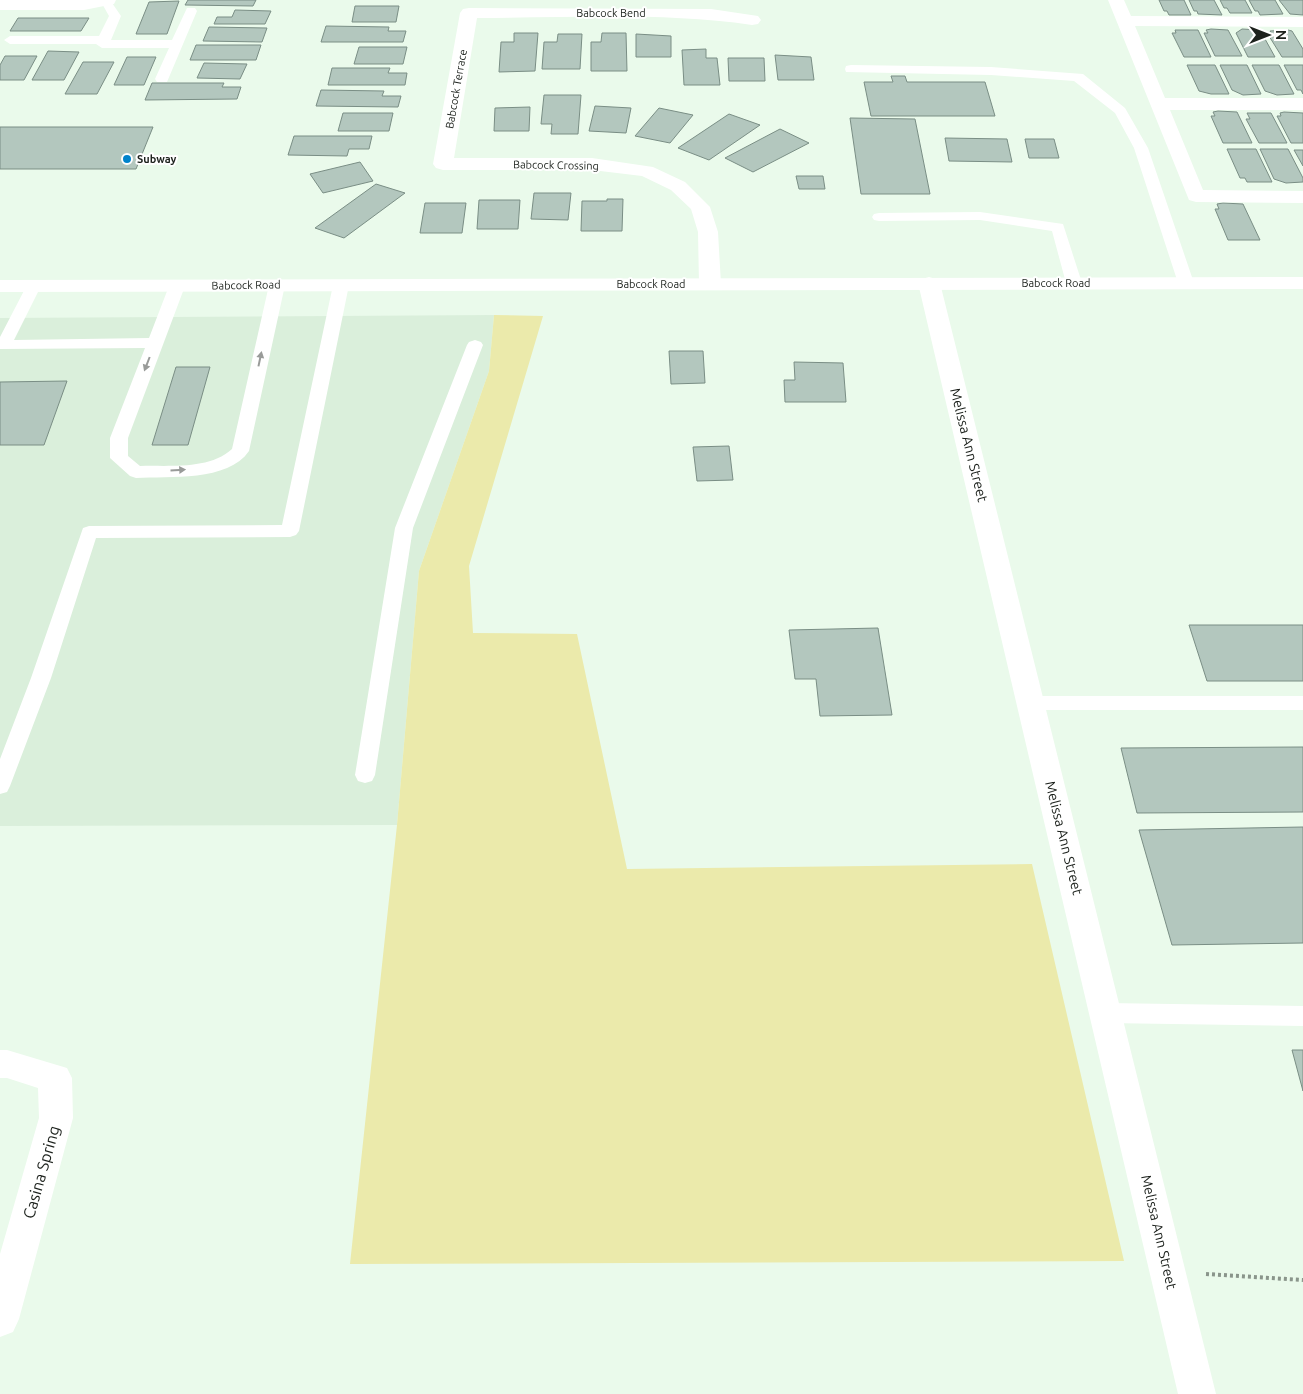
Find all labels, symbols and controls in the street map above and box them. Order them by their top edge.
street label: Babcock Bend [576,7,646,19]
north arrow [1243,10,1293,60]
text: N [1273,30,1289,40]
street label: Babcock Terrace [443,48,469,130]
marker: Subway [121,153,133,165]
place label: Subway [137,153,177,165]
street label: Babcock Crossing [513,158,599,172]
street label: Babcock Road [1021,277,1091,289]
street label: Babcock Road [211,278,281,292]
street label: Babcock Road [616,278,686,290]
one-way arrow [256,351,264,366]
one-way arrow [143,357,151,372]
street label: Melissa Ann Street [947,386,991,504]
one-way arrow [170,465,186,473]
street label: Melissa Ann Street [1042,779,1086,897]
street label: Casina Spring [19,1123,63,1221]
street label: Melissa Ann Street [1138,1173,1180,1291]

